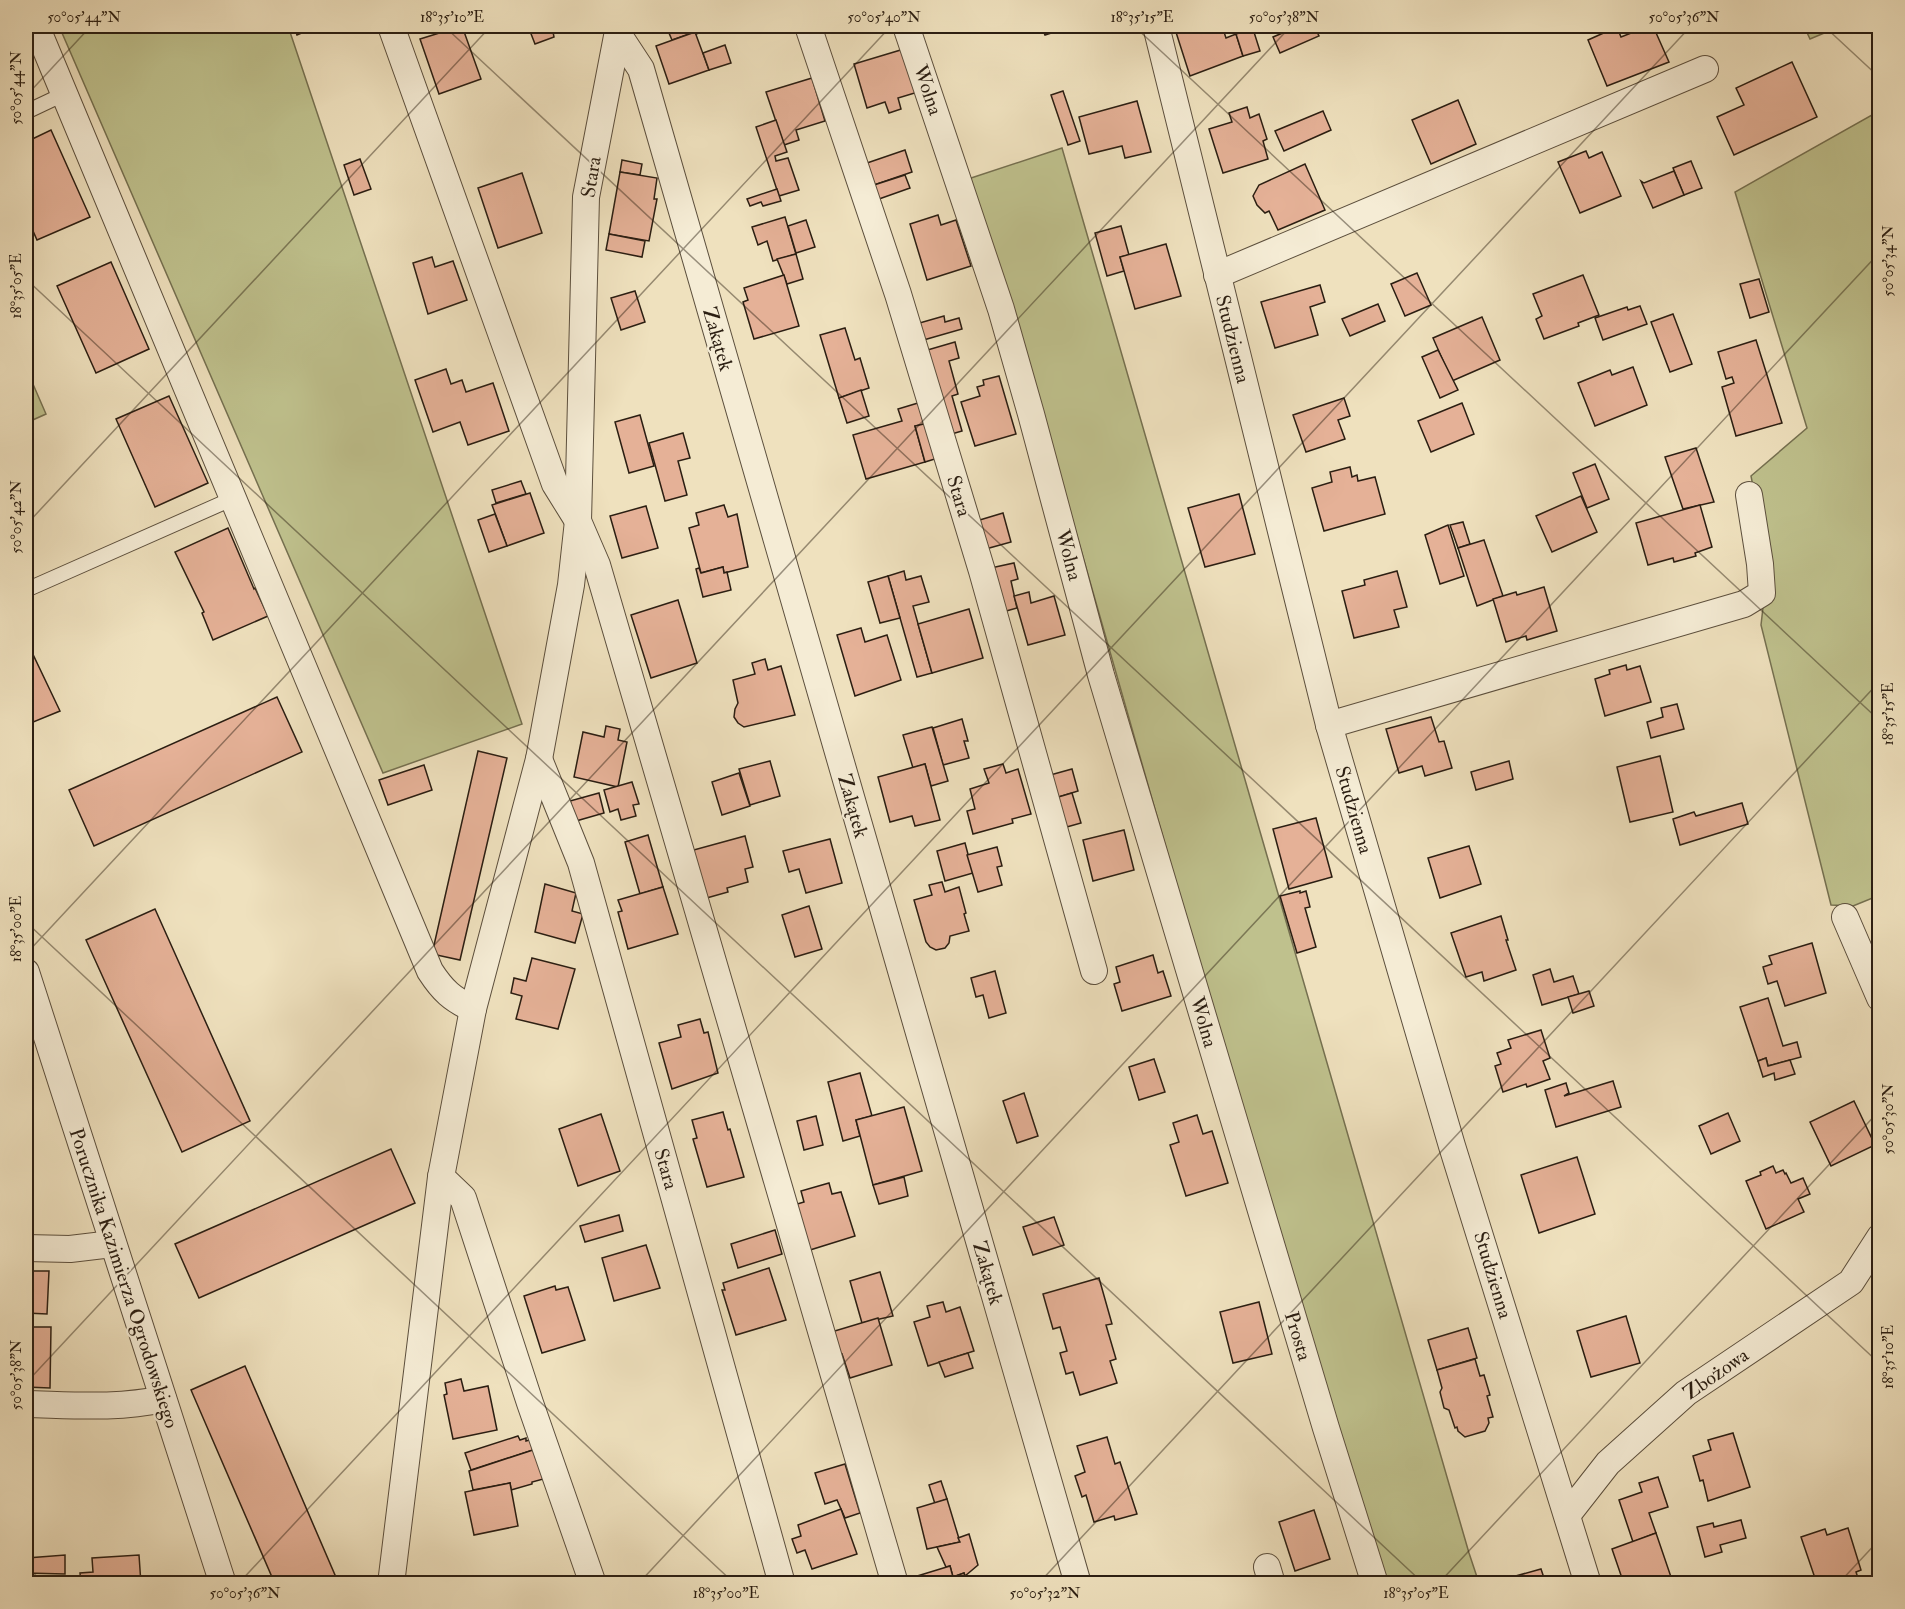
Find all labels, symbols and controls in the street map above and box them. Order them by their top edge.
text: 50°05'44"N [47,8,121,27]
text: 18°35'10"E [420,8,484,27]
text: 50°05'40"N [847,8,921,27]
text: 18°35'15"E [1110,8,1174,27]
text: 50°05'38"N [1249,8,1320,27]
text: 50°05'36"N [1649,8,1720,27]
text: 50°05'44"N [7,51,26,125]
street label: Wolna [907,61,948,119]
street label: Stara [575,154,607,199]
text: 50°05'34"N [1879,225,1898,297]
text: 18°35'05"E [7,253,26,319]
street label: Studzienna [1210,292,1256,386]
street label: Zakątek [697,304,739,374]
street label: Stara [941,472,977,520]
text: 50°05'42"N [7,480,26,554]
street label: Wolna [1050,526,1088,584]
text: 18°35'15"E [1879,682,1898,746]
street label: Studzienna [1330,763,1379,857]
street label: Zakątek [832,771,874,841]
text: 18°35'00"E [7,896,26,962]
street label: Wolna [1185,993,1223,1051]
text: 50°05'30"N [1879,1083,1898,1155]
street label: Porucznika Kazimierza Ogrodowskiego [64,1125,184,1431]
street label: Stara [648,1146,684,1193]
street label: Studzienna [1468,1228,1518,1322]
street label: Zakątek [967,1238,1009,1308]
street label: Prosta [1279,1308,1318,1364]
text: 18°35'10"E [1879,1325,1898,1389]
text: 50°05'38"N [7,1339,26,1410]
street label: Zbożowa [1678,1342,1754,1406]
text: 50°05'36"N [210,1584,281,1603]
text: 18°35'00"E [693,1584,759,1603]
text: 50°05'32"N [1010,1584,1081,1603]
text: 18°35'05"E [1383,1584,1449,1603]

